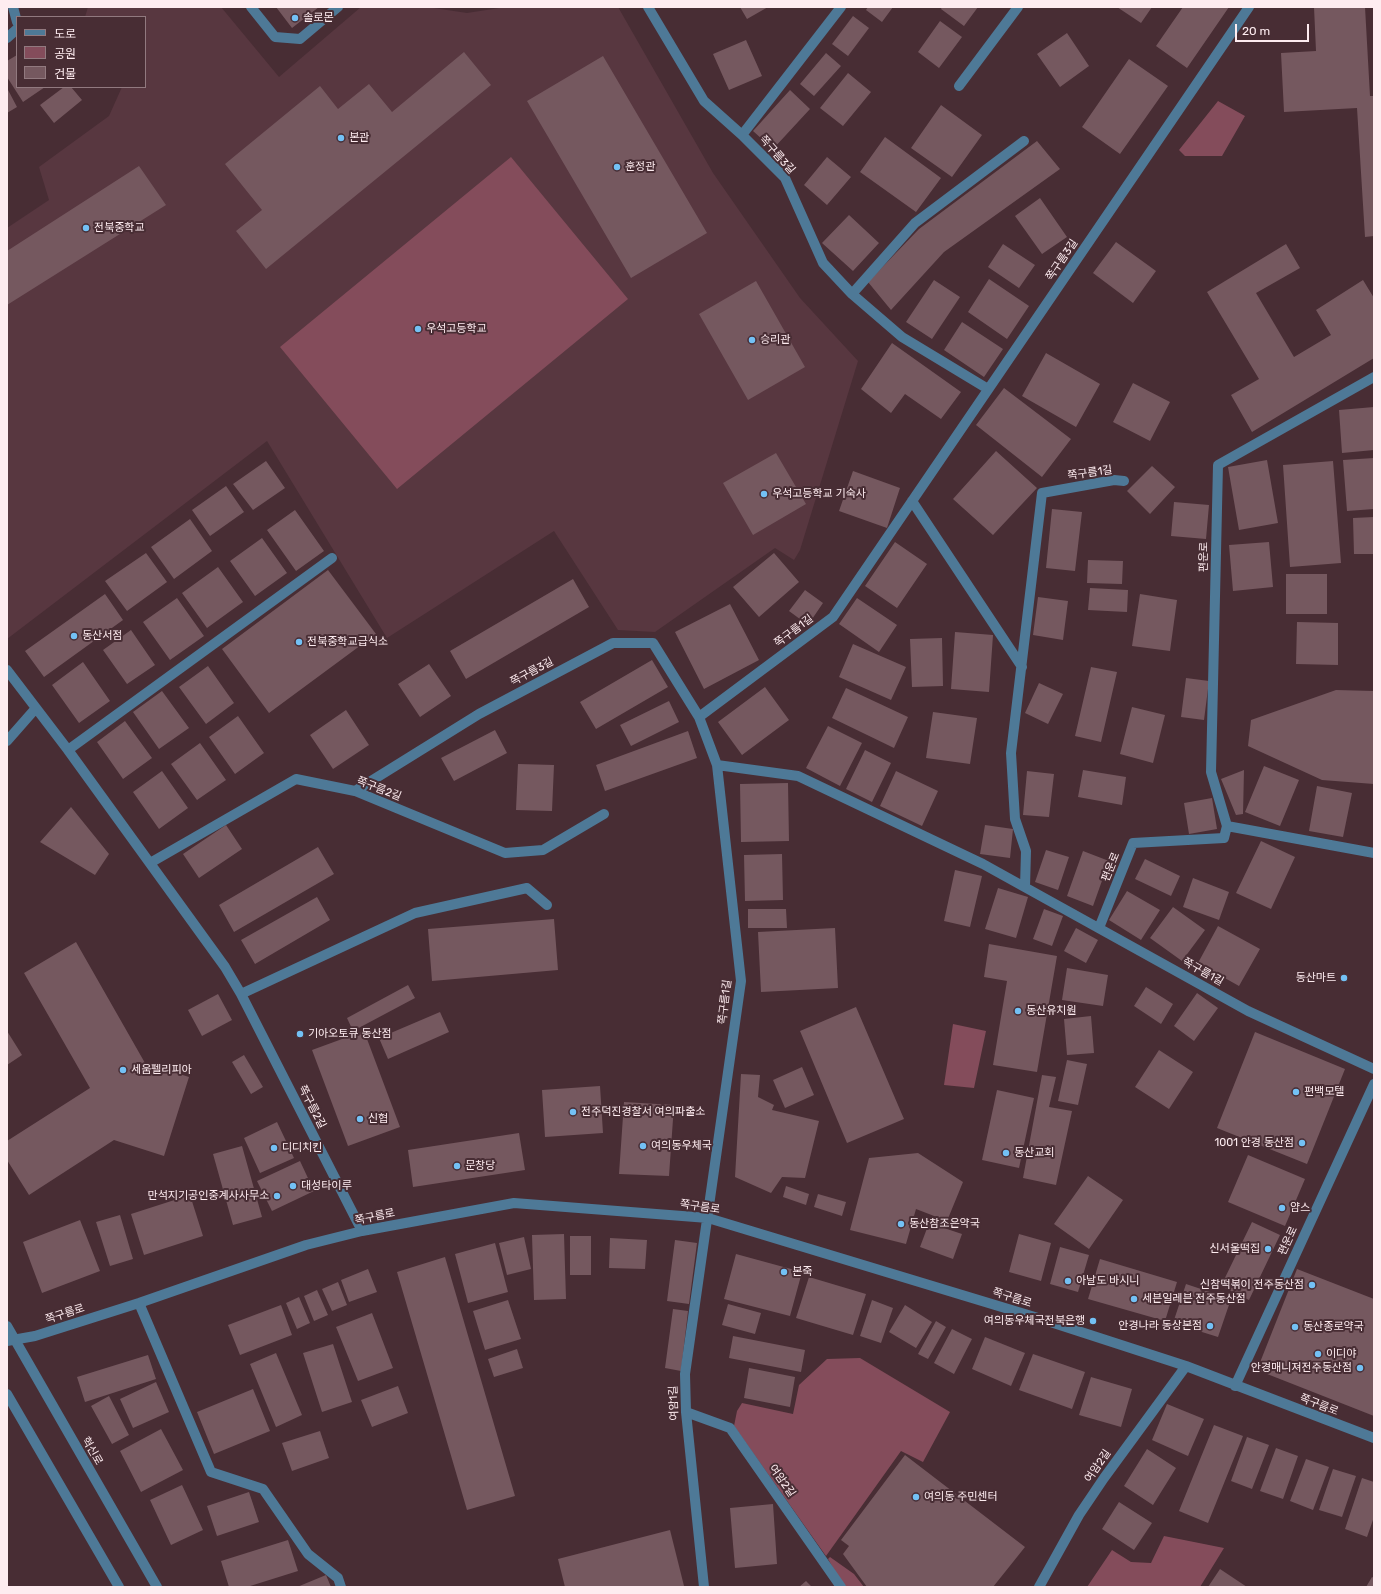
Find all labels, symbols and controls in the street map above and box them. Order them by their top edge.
place label: 솔로몬 [303,11,333,25]
marker: 솔로몬 [290,13,300,23]
legend [16,16,146,88]
scale bar [1237,16,1311,42]
text: 20 m [1242,24,1270,38]
text: 도로 [54,27,76,41]
text: 공원 [54,47,76,61]
text: 건물 [54,67,76,81]
place label: 본관 [349,131,369,145]
marker: 본관 [336,133,346,143]
street label: 쪽구름3길 [756,133,798,177]
place label: 훈정관 [625,160,655,174]
marker: 훈정관 [612,162,622,172]
place label: 전북중학교 [94,221,145,235]
marker: 전북중학교 [81,223,91,233]
street label: 쪽구름3길 [1043,237,1081,283]
place label: 우석고등학교 [426,322,487,336]
marker: 우석고등학교 [413,324,423,334]
place label: 승리관 [760,333,790,347]
marker: 승리관 [747,335,757,345]
street label: 쪽구름1길 [1067,463,1113,483]
place label: 우석고등학교 기숙사 [772,487,866,501]
marker: 우석고등학교 기숙사 [759,489,769,499]
street label: 편운로 [1197,542,1211,572]
street label: 쪽구름1길 [772,612,816,650]
place label: 동산서점 [82,629,122,643]
marker: 동산서점 [69,631,79,641]
place label: 전북중학교급식소 [307,635,388,649]
marker: 전북중학교급식소 [294,637,304,647]
street label: 쪽구름3길 [508,655,556,689]
street label: 쪽구름2길 [355,774,403,804]
street label: 편운로 [1099,850,1123,884]
street label: 쪽구름1길 [1180,955,1226,989]
place label: 동산마트 [1296,971,1336,985]
marker: 동산마트 [1339,973,1349,983]
street label: 쪽구름1길 [716,979,734,1025]
place label: 동산유치원 [1026,1004,1077,1018]
marker: 동산유치원 [1013,1006,1023,1016]
place label: 기아오토큐 동산점 [308,1027,392,1041]
marker: 기아오토큐 동산점 [295,1029,305,1039]
place label: 세움펠리피아 [131,1063,192,1077]
marker: 세움펠리피아 [118,1065,128,1075]
street label: 쪽구름2길 [295,1083,329,1131]
place label: 편백모텔 [1304,1085,1344,1099]
marker: 편백모텔 [1291,1087,1301,1097]
place label: 전주덕진경찰서 여의파출소 [581,1105,705,1119]
marker: 전주덕진경찰서 여의파출소 [568,1107,578,1117]
place label: 신협 [368,1112,388,1126]
marker: 신협 [355,1114,365,1124]
place label: 1001 안경 동산점 [1215,1136,1294,1150]
marker: 1001 안경 동산점 [1297,1138,1307,1148]
place label: 여의동우체국 [651,1139,712,1153]
place label: 디디치킨 [282,1141,322,1155]
marker: 여의동우체국 [638,1141,648,1151]
marker: 디디치킨 [269,1143,279,1153]
place label: 동산교회 [1014,1146,1054,1160]
marker: 동산교회 [1001,1148,1011,1158]
place label: 문창당 [465,1159,495,1173]
marker: 문창당 [452,1161,462,1171]
place label: 대성타이루 [301,1179,352,1193]
marker: 대성타이루 [288,1181,298,1191]
place label: 만석지기공인중계사사무소 [148,1189,269,1203]
marker: 만석지기공인중계사사무소 [272,1191,282,1201]
street label: 쪽구름로 [679,1198,721,1216]
place label: 얌스 [1290,1201,1310,1215]
marker: 얌스 [1277,1203,1287,1213]
street label: 쪽구름로 [354,1206,396,1228]
place label: 동산참조은약국 [909,1217,980,1231]
marker: 동산참조은약국 [896,1219,906,1229]
street label: 편운로 [1276,1224,1300,1258]
place label: 신서울떡집 [1209,1242,1260,1256]
marker: 신서울떡집 [1263,1244,1273,1254]
place label: 본죽 [792,1265,812,1279]
marker: 본죽 [779,1267,789,1277]
place label: 아날도 바시니 [1076,1274,1139,1288]
marker: 아날도 바시니 [1063,1276,1073,1286]
place label: 신참떡볶이 전주동산점 [1200,1278,1304,1292]
marker: 신참떡볶이 전주동산점 [1307,1280,1317,1290]
street label: 쪽구름로 [991,1286,1033,1310]
place label: 세븐일레븐 전주동산점 [1142,1292,1246,1306]
marker: 세븐일레븐 전주동산점 [1129,1294,1139,1304]
street label: 쪽구름로 [44,1301,86,1327]
place label: 여의동우체국전북은행 [984,1314,1085,1328]
marker: 여의동우체국전북은행 [1088,1316,1098,1326]
place label: 안경나라 동상본점 [1118,1319,1202,1333]
place label: 동산종로약국 [1303,1320,1364,1334]
marker: 안경나라 동상본점 [1205,1321,1215,1331]
marker: 동산종로약국 [1290,1322,1300,1332]
place label: 이디야 [1326,1347,1356,1361]
marker: 이디야 [1313,1349,1323,1359]
place label: 안경매니져전주동산점 [1251,1361,1352,1375]
marker: 안경매니져전주동산점 [1355,1363,1365,1373]
street label: 여암1길 [667,1385,681,1421]
street label: 쪽구름로 [1298,1392,1340,1418]
street label: 혁신로 [79,1435,105,1467]
street label: 여암2길 [1082,1447,1114,1485]
street label: 여암2길 [766,1462,798,1500]
place label: 여의동 주민센터 [924,1490,998,1504]
marker: 여의동 주민센터 [911,1492,921,1502]

